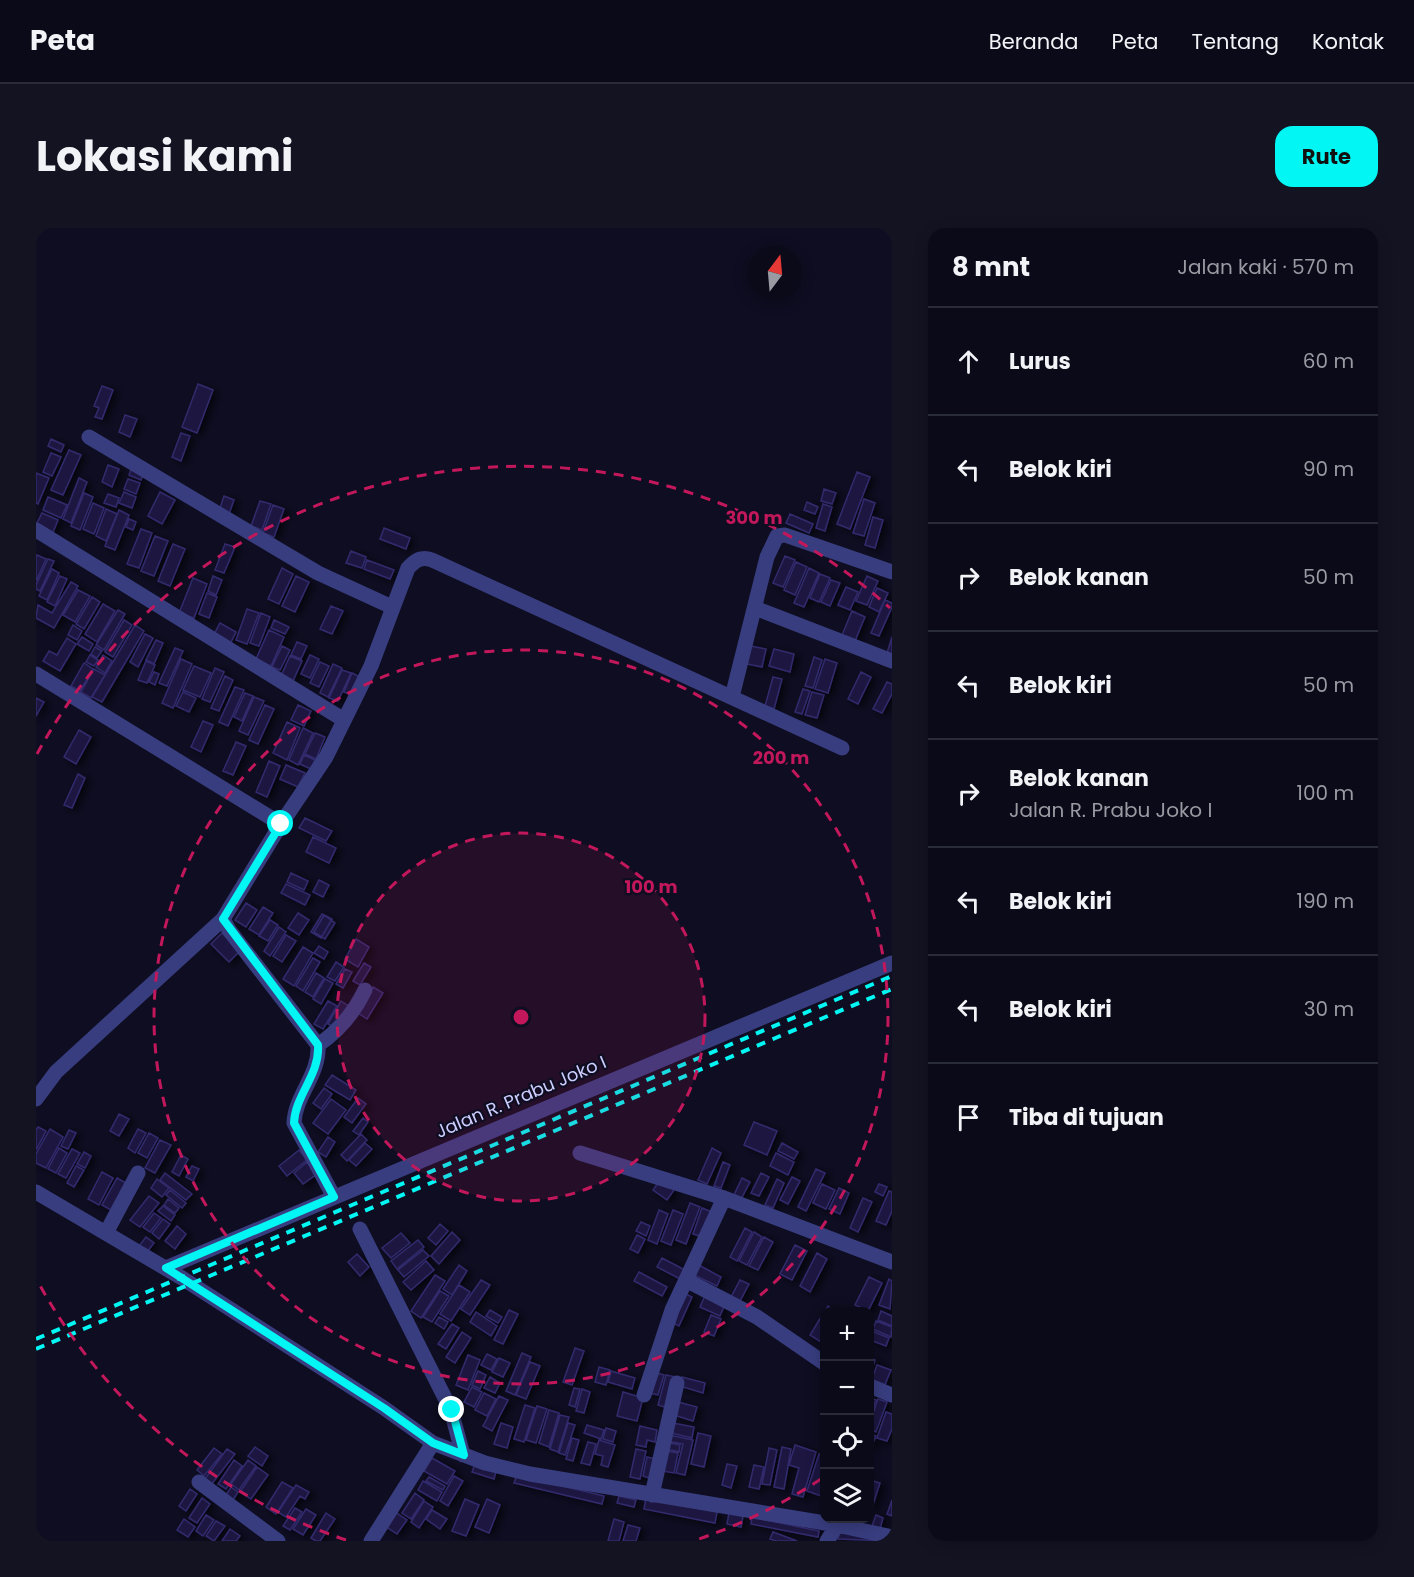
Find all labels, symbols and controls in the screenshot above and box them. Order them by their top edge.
text: Peta [30,21,95,60]
text: Beranda [989,27,1079,56]
text: Peta [1112,27,1159,56]
text: Tentang [1192,27,1279,56]
text: Kontak [1312,27,1384,56]
button: Rute [1275,126,1378,187]
text: Lokasi kami [36,127,293,186]
north arrow [748,246,802,300]
text: 8 mnt [952,249,1030,285]
text: Jalan kaki · 570 m [1177,253,1354,281]
icon: ahead [952,345,985,378]
text: Lurus [1009,346,1071,377]
text: 60 m [1303,347,1354,375]
icon: left [952,453,985,486]
text: Belok kiri [1009,454,1112,485]
text: 90 m [1303,455,1354,483]
text: 300 m [725,505,783,530]
icon: right [952,561,985,594]
text: Belok kanan [1009,562,1149,593]
text: 50 m [1303,563,1354,591]
icon: left [952,669,985,702]
text: Belok kiri [1009,670,1112,701]
text: 50 m [1303,671,1354,699]
text: 200 m [753,745,809,770]
text: Belok kanan [1009,763,1149,794]
icon: right [952,777,985,810]
text: 100 m [1297,779,1354,807]
text: Jalan R. Prabu Joko I [1009,796,1212,824]
route start [267,810,293,836]
text: 100 m [624,874,678,899]
icon: left [952,885,985,918]
text: Belok kiri [1009,886,1112,917]
text: 190 m [1297,887,1354,915]
icon: left [952,993,985,1026]
text: Belok kiri [1009,994,1112,1025]
text: 30 m [1304,995,1354,1023]
centre of rings [511,1007,531,1027]
street label: Jalan R. Prabu Joko I [432,1049,610,1144]
icon: arrive [952,1101,985,1134]
text: Tiba di tujuan [1009,1102,1164,1133]
map controls [820,1307,874,1523]
button: + [820,1307,874,1361]
button: − [820,1361,874,1415]
route end [438,1396,464,1422]
button: locate [820,1415,874,1469]
button: layers [820,1469,874,1523]

